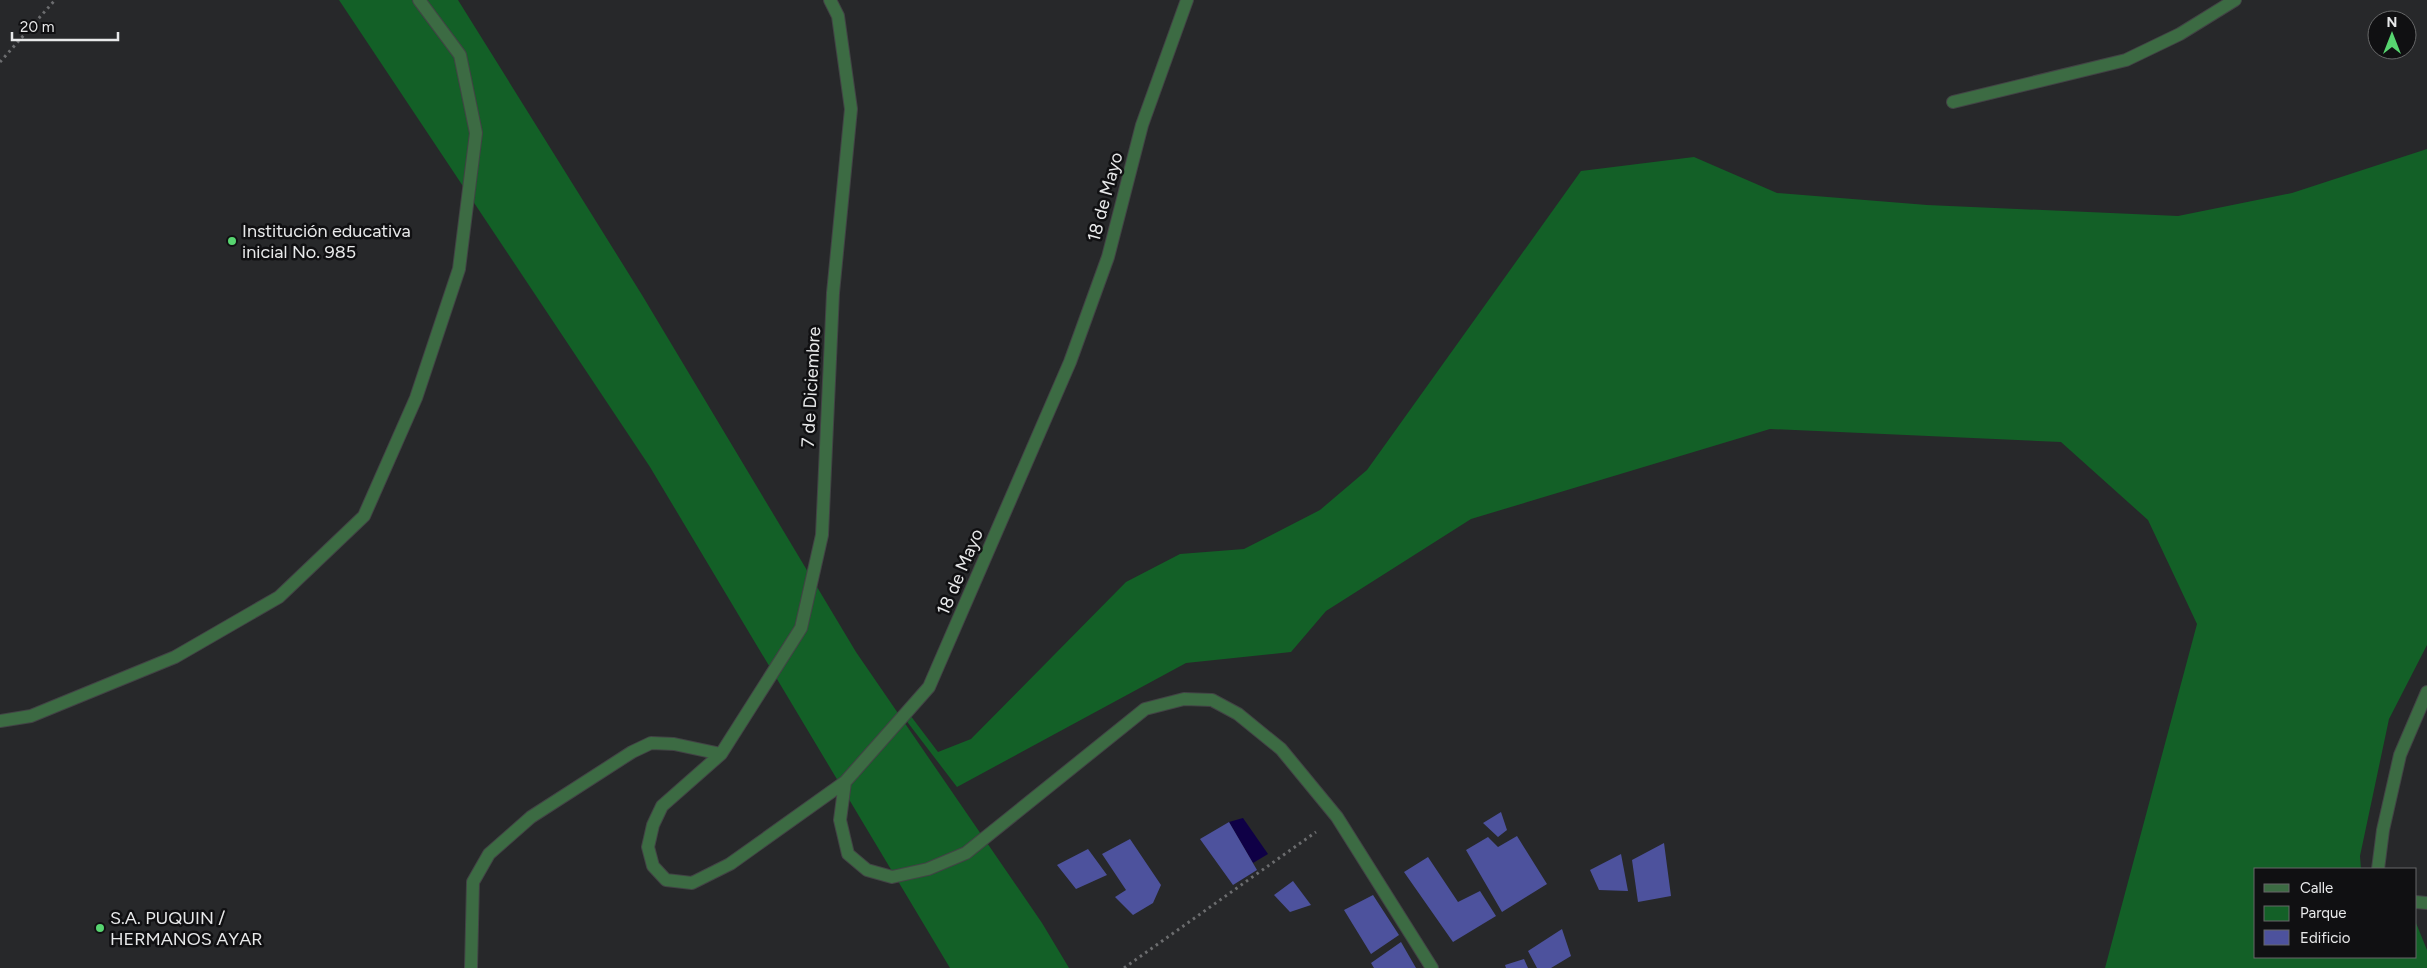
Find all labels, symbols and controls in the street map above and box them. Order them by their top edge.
scale bar [12,10,119,42]
north arrow [2367,10,2417,60]
text: N [2387,14,2397,31]
text: 20 m [20,18,54,36]
street label: 18 de Mayo [1083,150,1127,244]
place label: Institución educativa inicial No. 985 [242,220,411,263]
marker: Institución educativa inicial No. 985 [226,235,238,247]
street label: 7 de Diciembre [797,326,825,448]
street label: 18 de Mayo [932,525,988,619]
legend [2254,868,2417,958]
text: Calle [2300,879,2333,897]
text: Parque [2300,904,2347,922]
place label: S.A. PUQUIN / HERMANOS AYAR [110,907,263,950]
marker: S.A. PUQUIN / HERMANOS AYAR [94,922,106,934]
text: Edificio [2300,929,2351,947]

